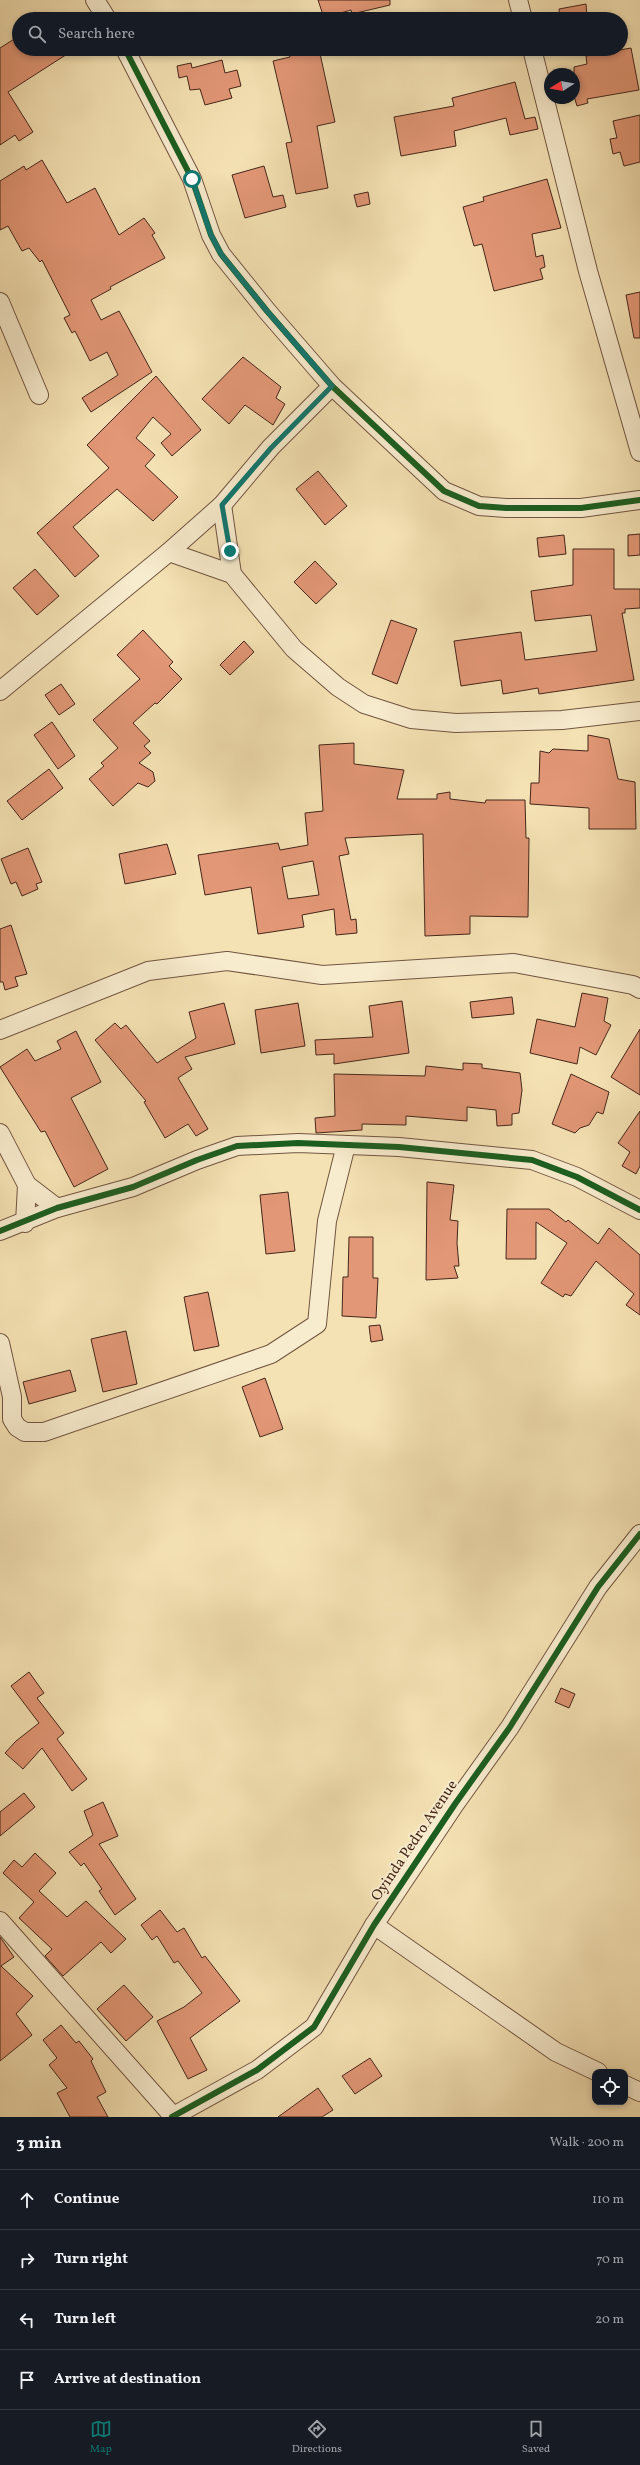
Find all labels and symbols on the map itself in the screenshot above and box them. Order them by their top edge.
north arrow [544,68,580,104]
route start [183,170,201,188]
route end [221,542,239,560]
street label: Oyinda Pedro Avenue [367,1776,463,1906]

